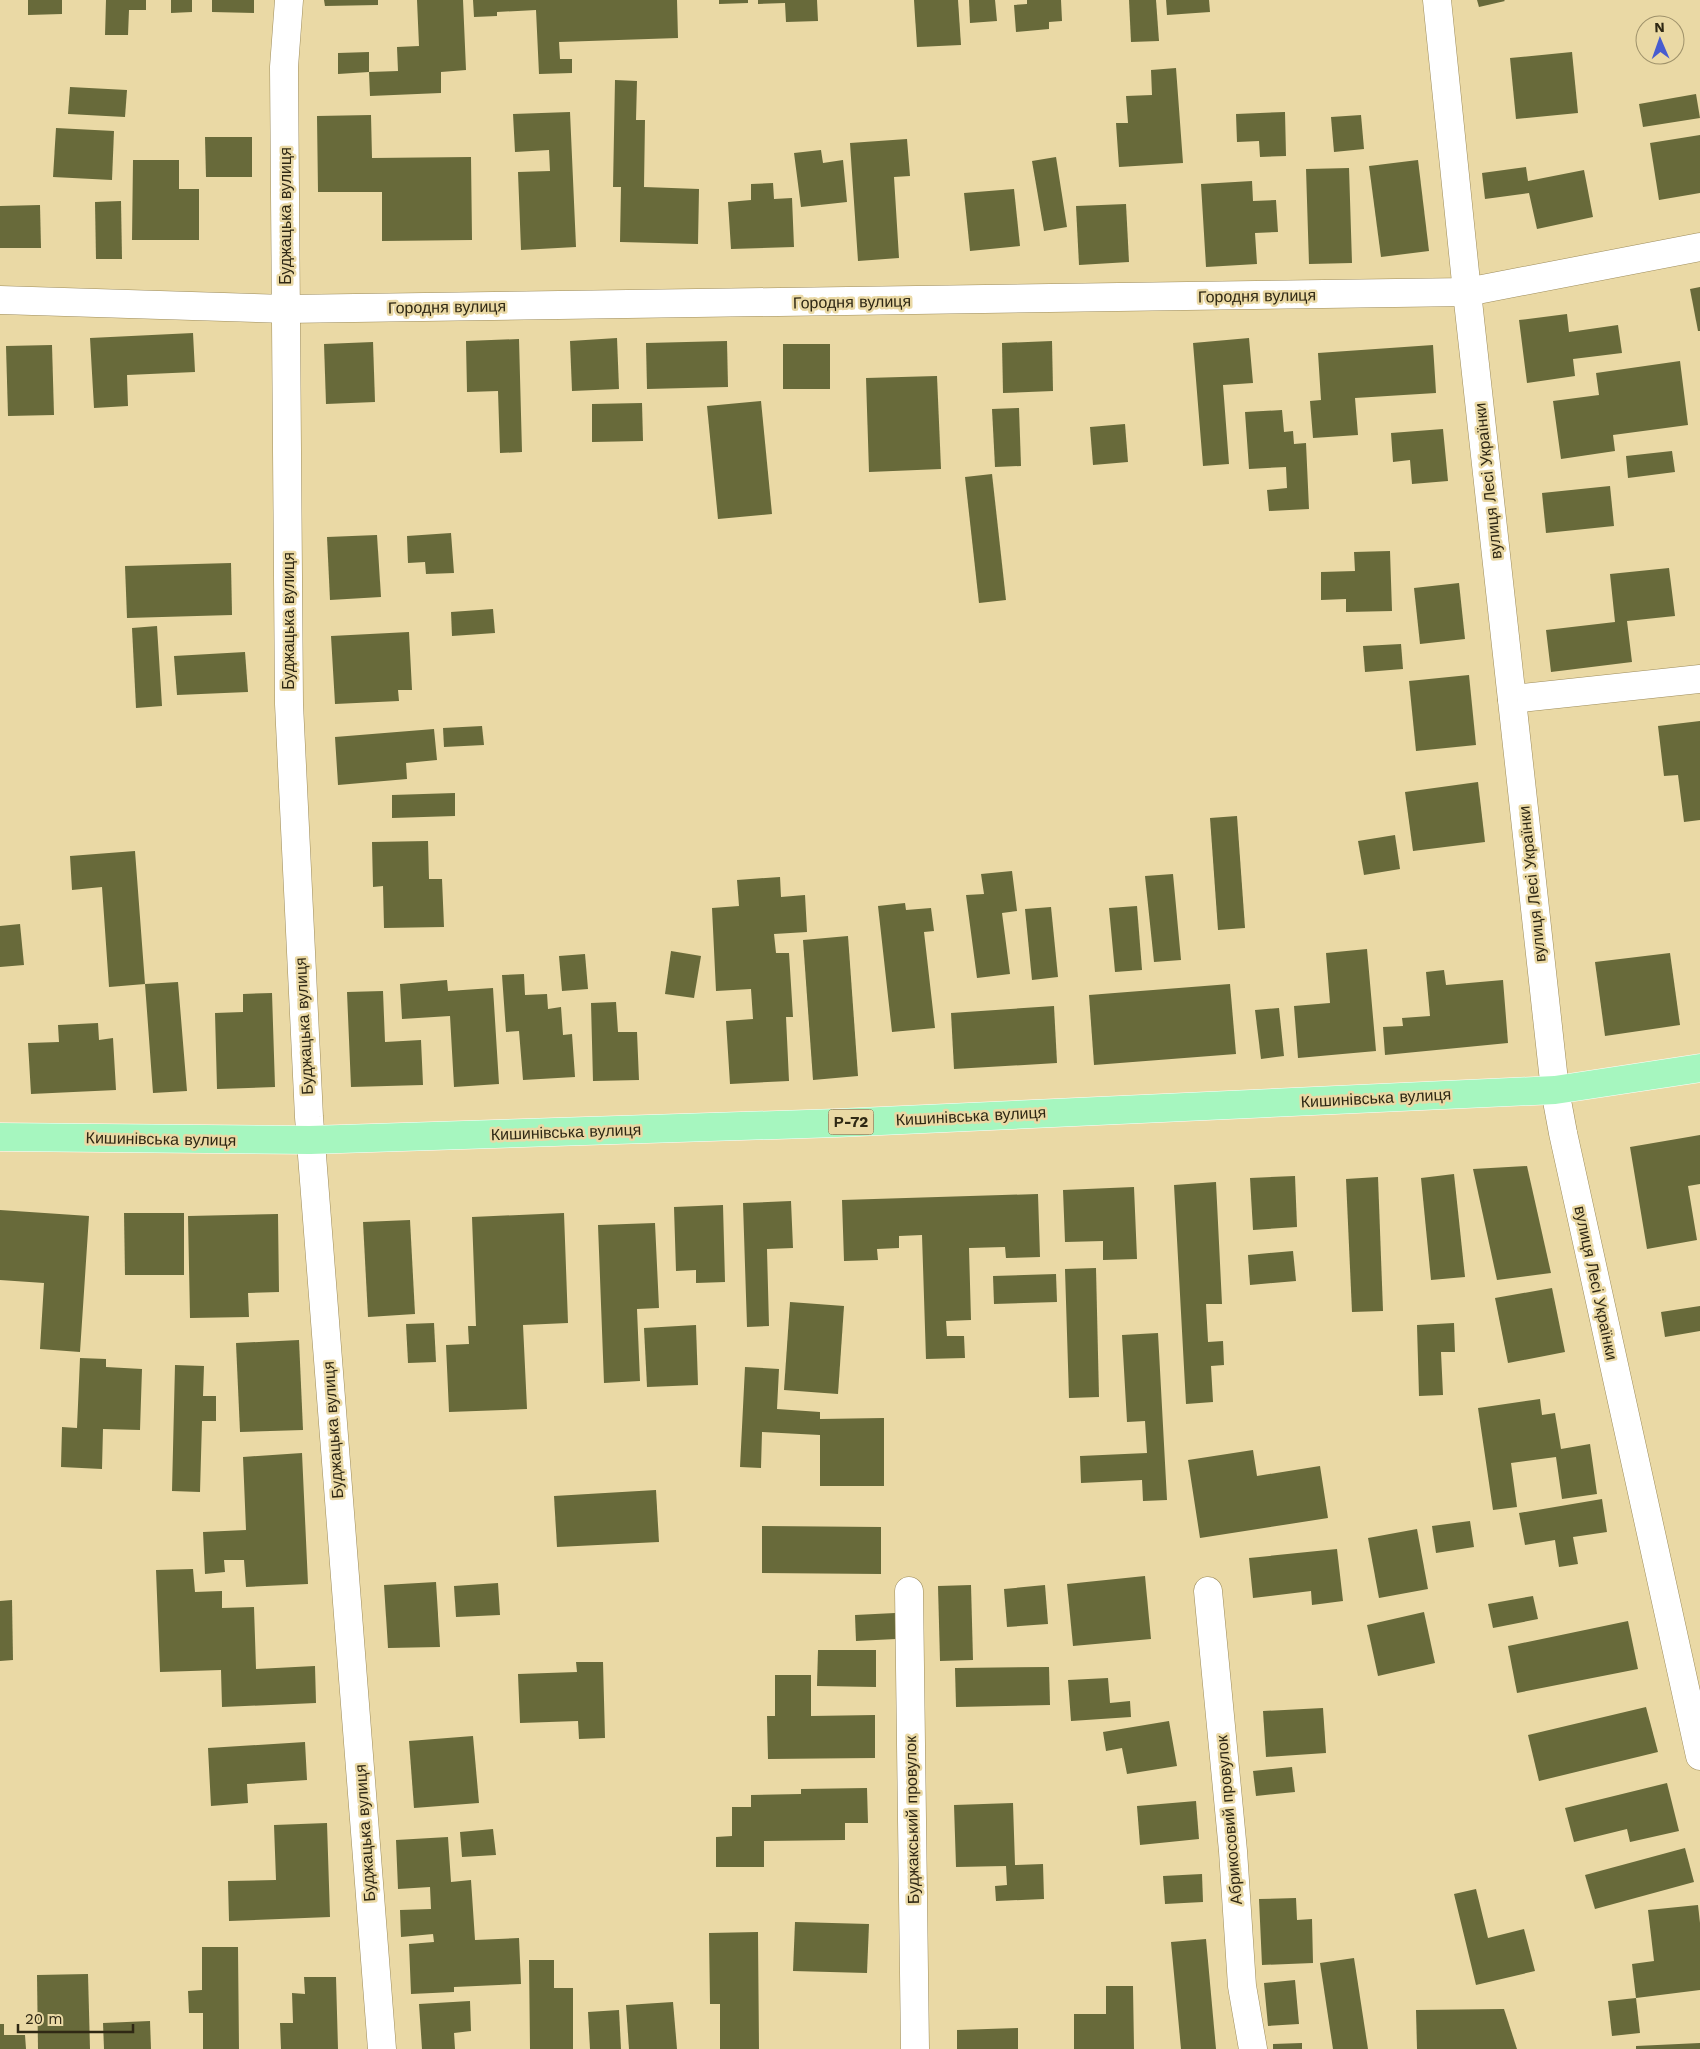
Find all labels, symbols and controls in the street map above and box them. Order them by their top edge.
north arrow [1635,15,1685,65]
text: N [1654,19,1665,35]
street label: Буджацька вулиця [276,147,295,285]
street label: Городня вулиця [1198,285,1316,307]
street label: Городня вулиця [793,291,911,313]
street label: Городня вулиця [388,296,506,318]
street label: вулиця Лесі Українки [1470,402,1506,560]
street label: Буджацька вулиця [279,552,298,690]
street label: вулиця Лесі Українки [1514,805,1550,963]
street label: Буджацька вулиця [291,957,317,1095]
street label: Кишинівська вулиця [1300,1085,1452,1111]
street label: Кишинівська вулиця [895,1103,1047,1129]
road number: Р-72 [828,1110,874,1134]
street label: Кишинівська вулиця [490,1120,642,1144]
street label: Кишинівська вулиця [86,1128,236,1150]
street label: вулиця Лесі Українки [1570,1204,1622,1362]
street label: Буджацька вулиця [319,1361,347,1499]
street label: Абрикосовий провулок [1212,1733,1246,1906]
street label: Буджакський провулок [901,1735,923,1904]
street label: Буджацька вулиця [351,1764,379,1902]
scale bar [18,2002,132,2034]
text: 20 m [25,2010,63,2028]

